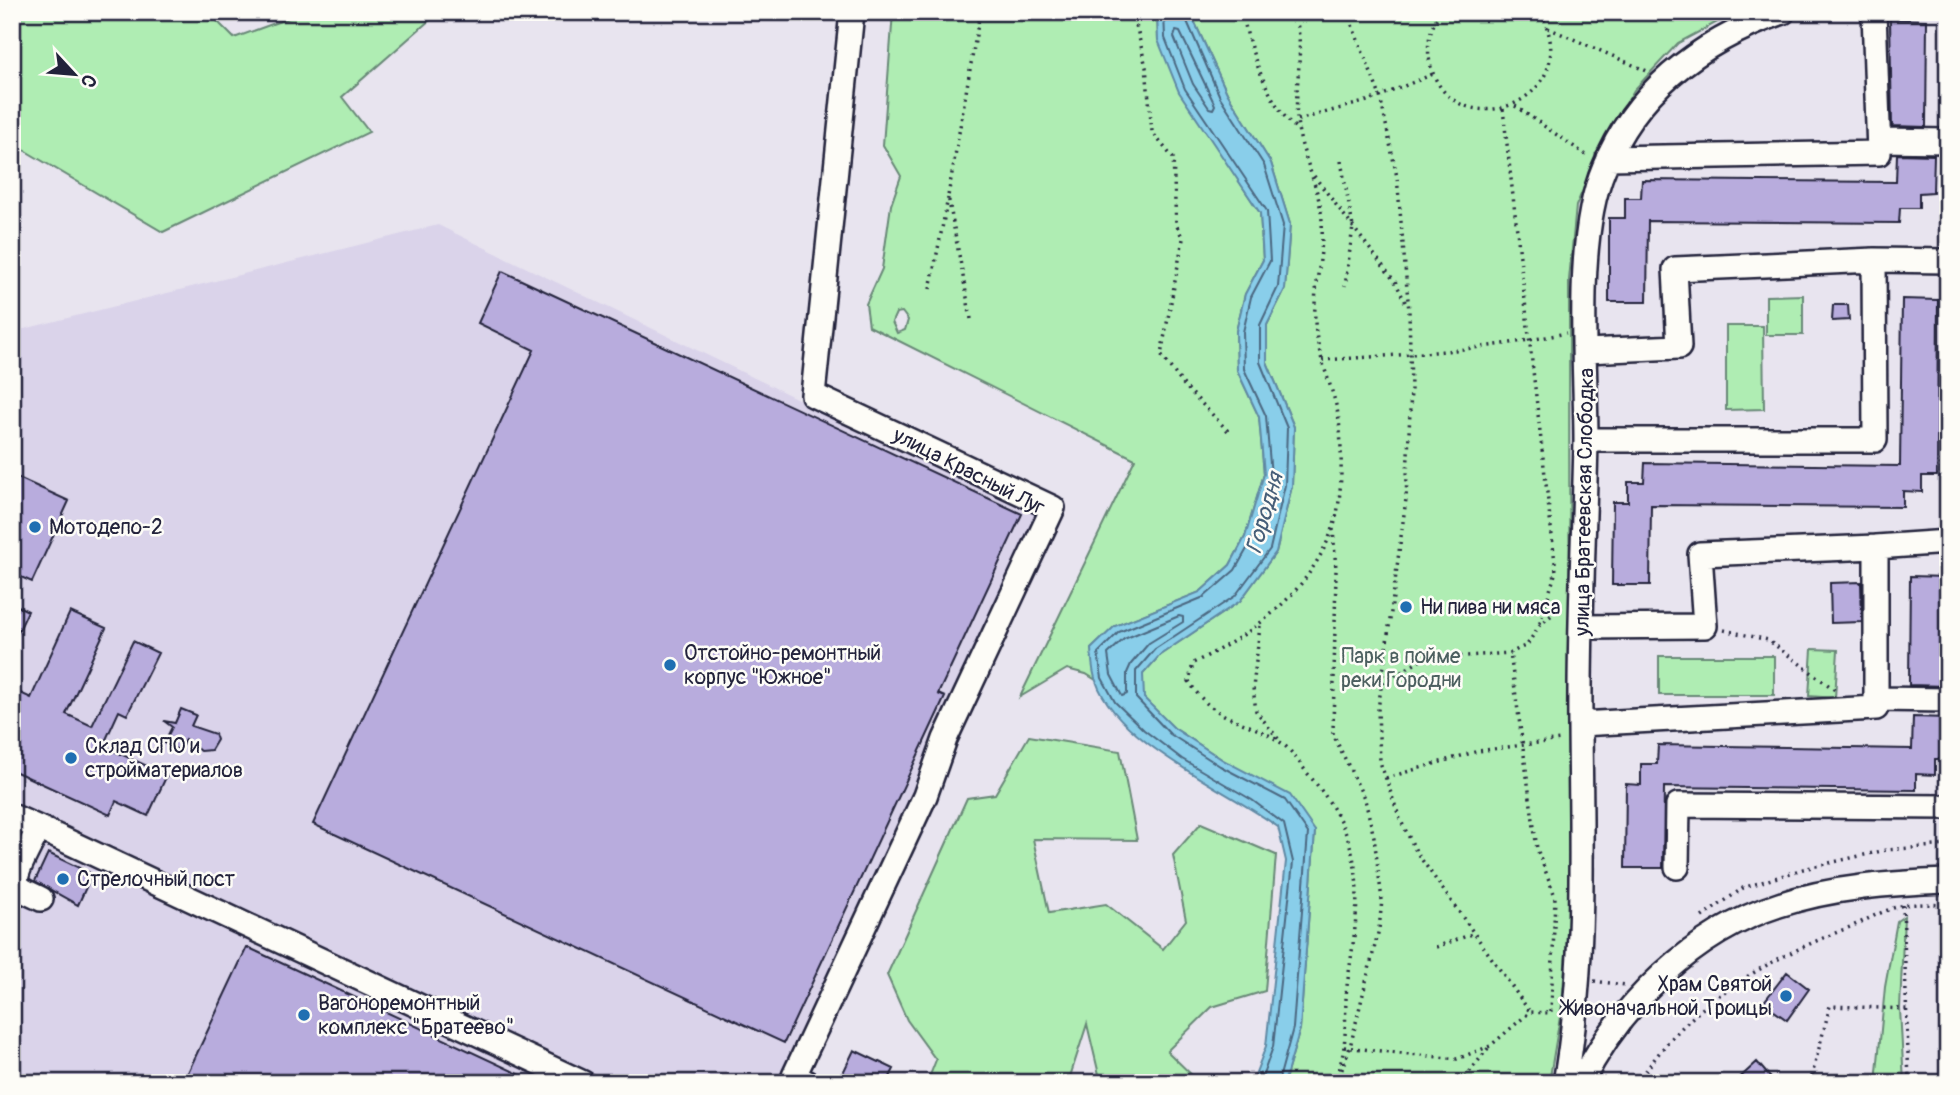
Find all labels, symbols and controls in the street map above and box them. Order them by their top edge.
north arrow [38,38,108,108]
text: С [75,70,102,92]
street label: улица Братеевская Слободка [1569,368,1600,637]
street label: улица Красный Луг [888,421,1049,521]
water label: Городня [1239,467,1290,557]
place label: Мотодепо-2 [49,514,163,541]
marker: Мотодепо-2 [27,519,43,535]
place label: Ни пива ни мяса [1420,594,1560,621]
marker: Ни пива ни мяса [1398,599,1414,615]
place label: Отстойно-ремонтный корпус "Южное" [684,640,881,691]
park label: Парк в пойме реки Городни [1341,643,1461,694]
marker: Отстойно-ремонтный корпус "Южное" [662,657,678,673]
place label: Склад СПО и стройматериалов [85,733,243,784]
marker: Склад СПО и стройматериалов [63,750,79,766]
place label: Стрелочный пост [77,866,236,893]
marker: Стрелочный пост [55,871,71,887]
place label: Храм Святой Живоначальной Троицы [1559,971,1772,1022]
marker: Храм Святой Живоначальной Троицы [1778,988,1794,1004]
place label: Вагоноремонтный комплекс "Братеево" [318,990,514,1041]
marker: Вагоноремонтный комплекс "Братеево" [296,1007,312,1023]

